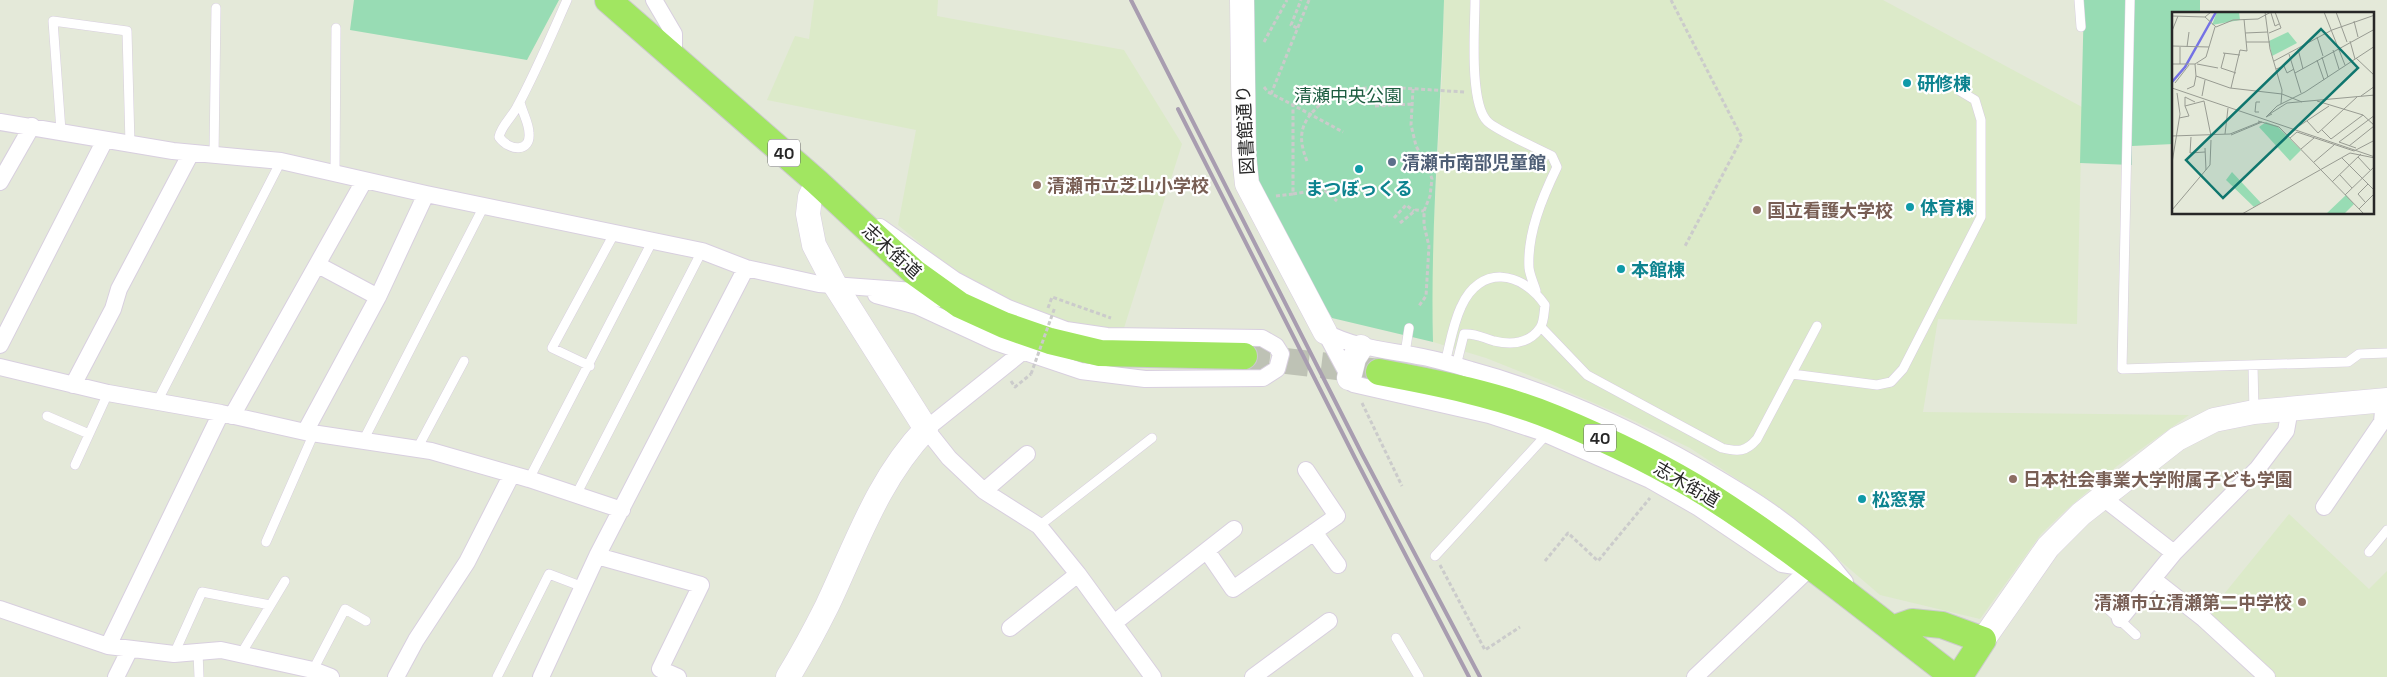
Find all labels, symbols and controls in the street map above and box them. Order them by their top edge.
inset map [2172,12,2374,215]
place label: 研修棟 [1917,72,1971,95]
marker: 研修棟 [1901,77,1913,89]
street label: 図書館通り [1231,84,1259,176]
park label: 清瀬中央公園 [1294,84,1402,107]
road number: 40 [768,140,800,167]
place label: 清瀬市南部児童館 [1402,151,1546,174]
marker: 清瀬市南部児童館 [1386,156,1398,168]
marker: まつぼっくる [1353,163,1365,175]
place label: 清瀬市立芝山小学校 [1047,174,1209,197]
place label: まつぼっくる [1305,177,1413,200]
marker: 清瀬市立芝山小学校 [1031,179,1043,191]
place label: 体育棟 [1920,196,1974,219]
place label: 国立看護大学校 [1767,199,1893,222]
marker: 体育棟 [1904,201,1916,213]
marker: 国立看護大学校 [1751,204,1763,216]
street label: 志木街道 [858,218,926,284]
place label: 本館棟 [1631,258,1685,281]
marker: 本館棟 [1615,263,1627,275]
road number: 40 [1584,424,1616,452]
street label: 志木街道 [1650,456,1724,512]
place label: 日本社会事業大学附属子ども学園 [2023,468,2293,491]
marker: 日本社会事業大学附属子ども学園 [2007,473,2019,485]
place label: 松窓寮 [1872,488,1926,511]
marker: 松窓寮 [1856,493,1868,505]
place label: 清瀬市立清瀬第二中学校 [2094,591,2292,614]
marker: 清瀬市立清瀬第二中学校 [2296,596,2308,608]

